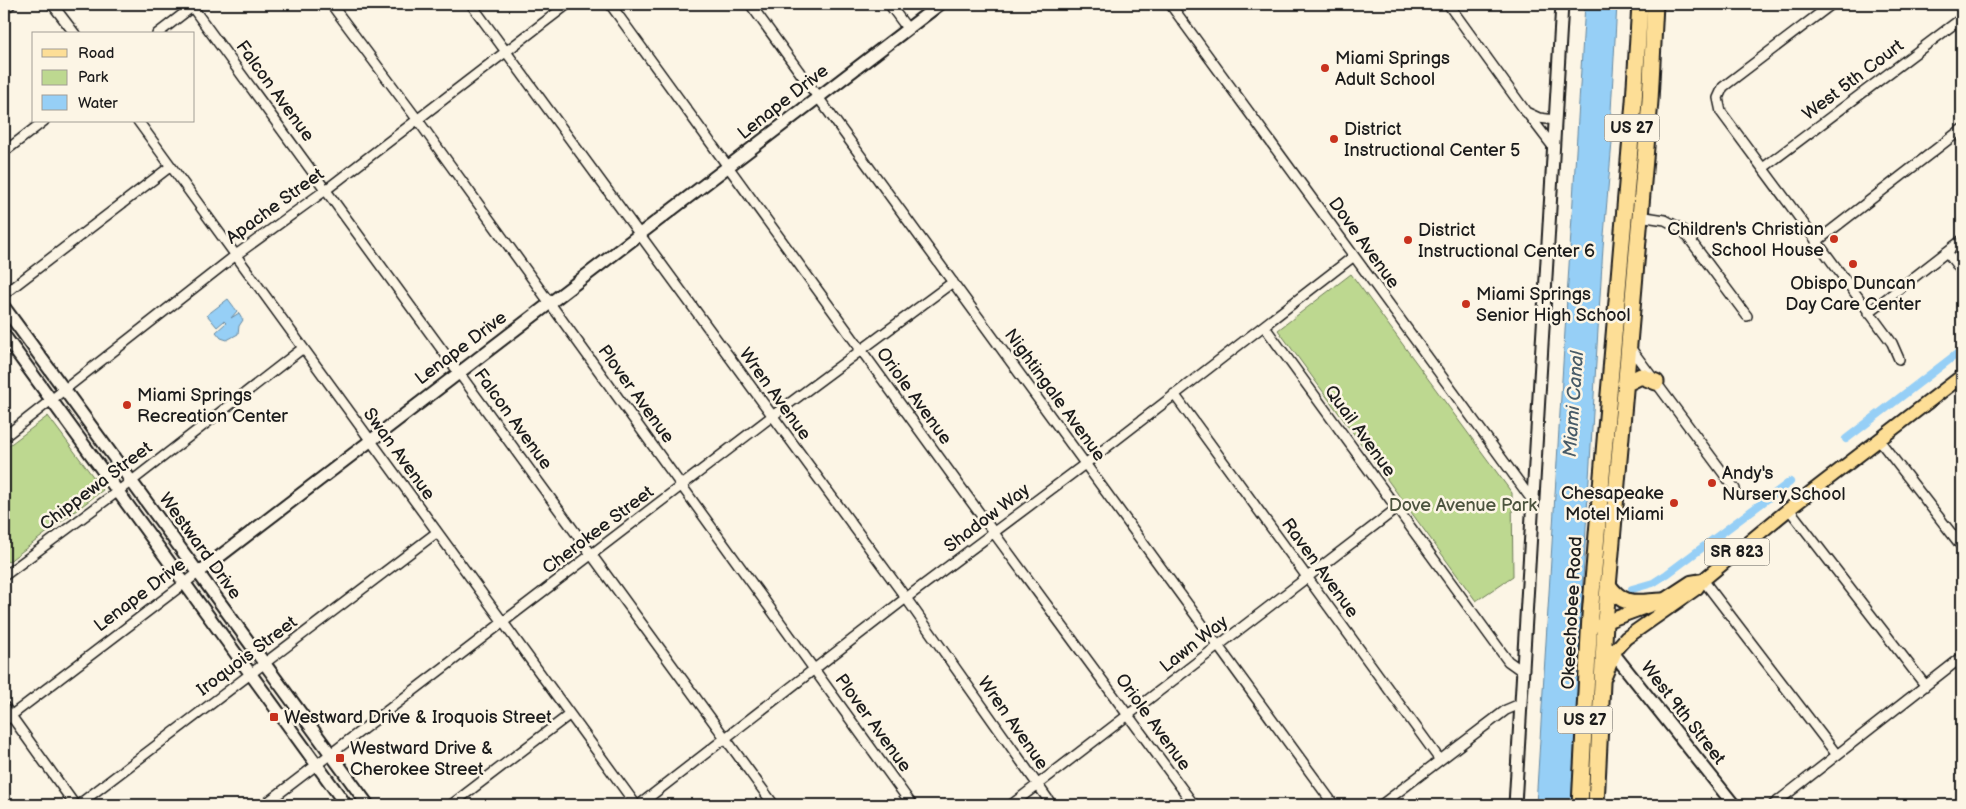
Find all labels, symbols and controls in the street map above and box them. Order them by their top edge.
legend [32,32,195,122]
street label: West 5th Court [1798,35,1908,125]
street label: Falcon Avenue [231,36,319,146]
text: Road [78,44,114,63]
place label: Miami Springs Adult School [1335,48,1450,90]
street label: Lenape Drive [734,60,833,144]
marker: Miami Springs Adult School [1319,62,1331,74]
text: Park [78,68,109,87]
text: Water [78,94,118,113]
road number: US 27 [1604,115,1660,142]
place label: District Instructional Center 5 [1344,119,1520,161]
marker: District Instructional Center 5 [1328,133,1340,145]
street label: Apache Street [222,163,328,249]
street label: Dove Avenue [1324,193,1404,293]
place label: Children's Christian School House [1667,219,1824,261]
place label: District Instructional Center 6 [1418,220,1595,262]
marker: Children's Christian School House [1828,233,1840,245]
marker: District Instructional Center 6 [1402,234,1414,246]
marker: Obispo Duncan Day Care Center [1847,258,1859,270]
place label: Obispo Duncan Day Care Center [1785,273,1921,315]
place label: Miami Springs Senior High School [1476,284,1631,326]
marker: Miami Springs Senior High School [1460,298,1472,310]
street label: Lenape Drive [411,307,511,389]
street label: Nightingale Avenue [1000,325,1110,466]
street label: Plover Avenue [593,341,679,447]
street label: Wren Avenue [735,344,816,444]
street label: Oriole Avenue [872,344,956,449]
water label: Miami Canal [1559,350,1589,458]
street label: Falcon Avenue [469,364,557,474]
street label: Quail Avenue [1320,381,1400,481]
place label: Miami Springs Recreation Center [137,385,288,427]
marker: Miami Springs Recreation Center [121,399,133,411]
street label: Swan Avenue [359,404,440,504]
street label: Chippewa Street [36,437,156,535]
place label: Andy's Nursery School [1722,463,1845,505]
marker: Andy's Nursery School [1706,477,1718,489]
street label: Shadow Way [940,479,1034,557]
street label: Cherokee Street [538,481,658,579]
place label: Chesapeake Motel Miami [1561,483,1664,525]
street label: Westward Drive [154,489,246,604]
park label: Dove Avenue Park [1389,495,1537,516]
marker: Chesapeake Motel Miami [1668,497,1680,509]
street label: Raven Avenue [1277,514,1363,622]
street label: Okeechobee Road [1558,536,1586,690]
road number: SR 823 [1704,538,1770,566]
street label: Lenape Drive [90,554,190,636]
street label: Iroquois Street [193,611,302,700]
street label: Lawn Way [1156,611,1233,677]
street label: West 9th Street [1636,657,1730,769]
street label: Plover Avenue [830,670,916,776]
street label: Oriole Avenue [1111,670,1195,775]
street label: Wren Avenue [973,672,1053,774]
road number: US 27 [1558,706,1612,734]
place label: Westward Drive & Iroquois Street [284,707,552,728]
marker: Westward Drive & Iroquois Street [268,711,280,723]
place label: Westward Drive & Cherokee Street [350,738,493,780]
marker: Westward Drive & Cherokee Street [334,752,346,764]

